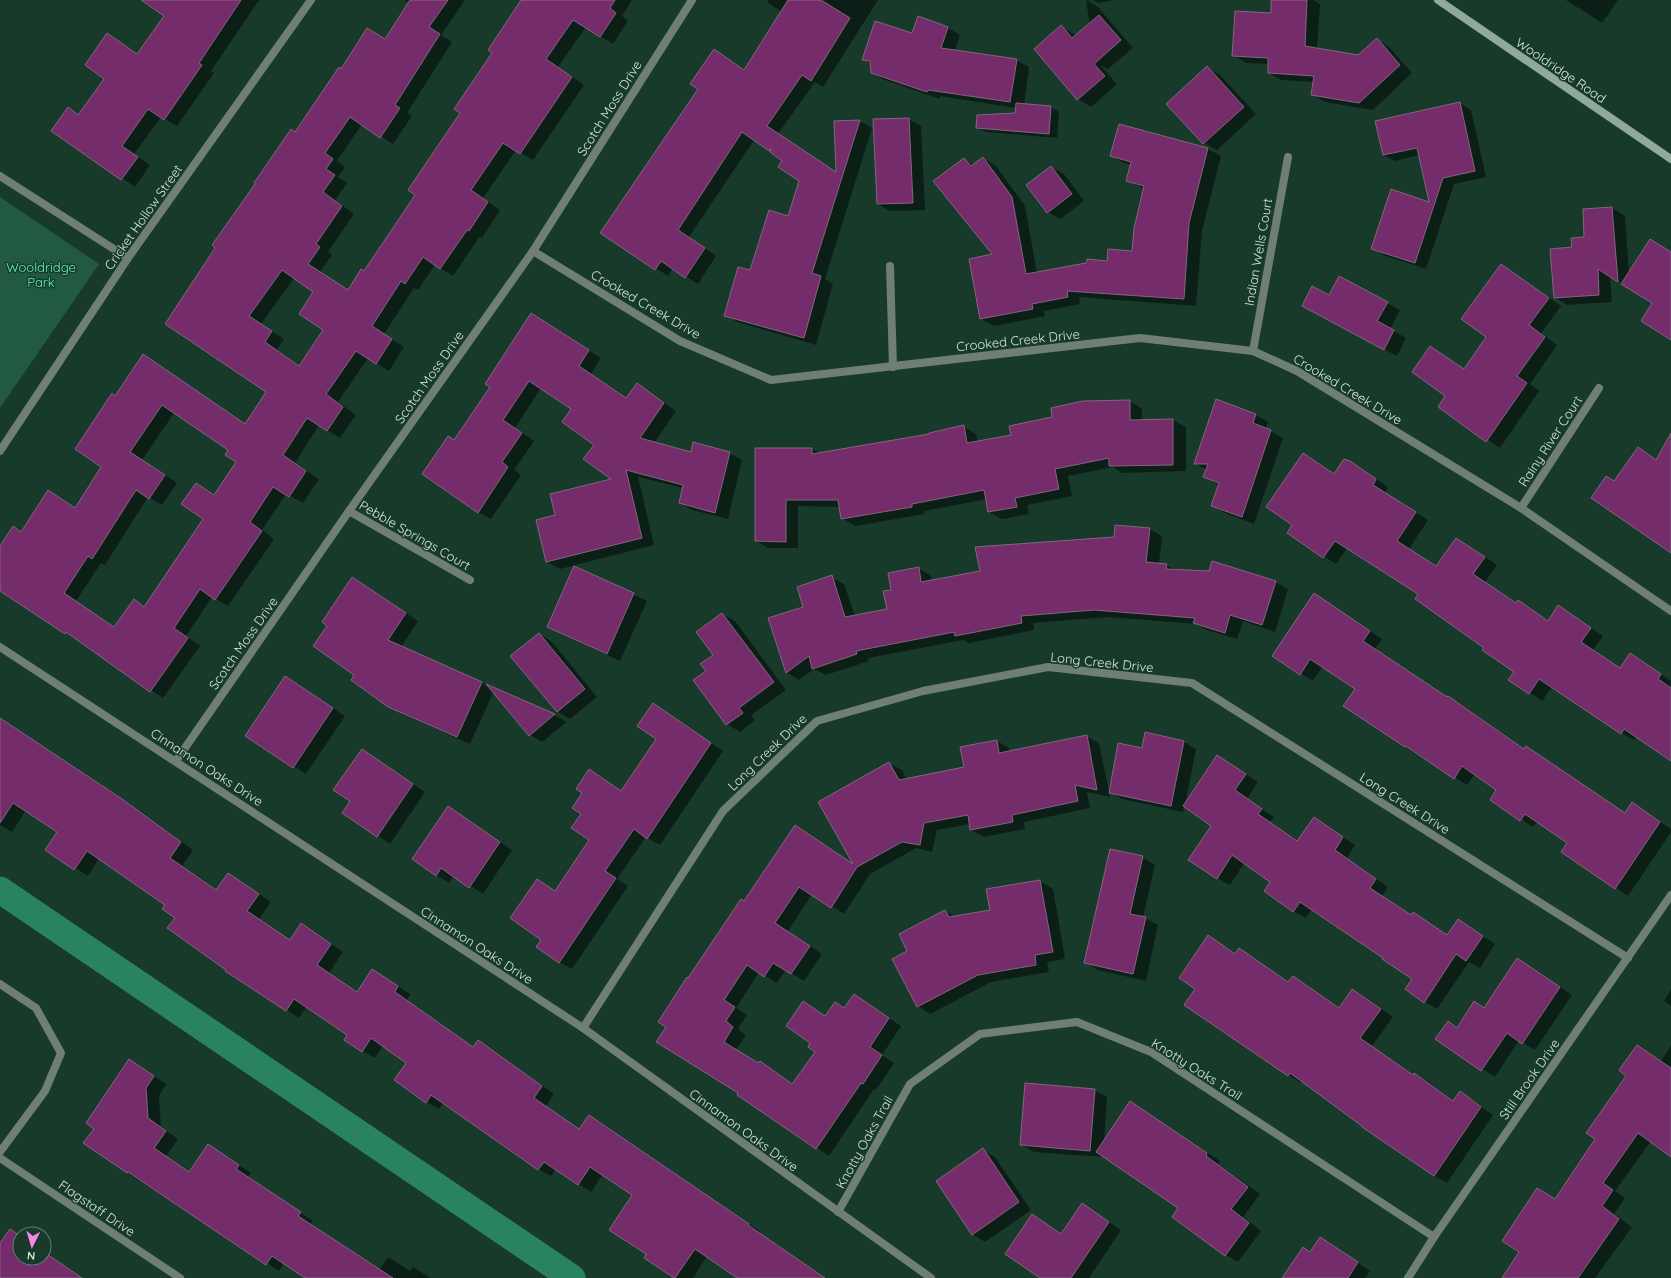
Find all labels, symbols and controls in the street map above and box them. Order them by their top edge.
street label: Wooldridge Road [1513,34,1609,106]
street label: Scotch Moss Drive [573,57,645,159]
street label: Cricket Hollow Street [101,161,185,273]
street label: Indian Wells Court [1241,197,1275,307]
park label: Wooldridge Park [6,259,76,290]
street label: Crooked Creek Drive [588,266,704,342]
street label: Crooked Creek Drive [955,326,1081,354]
street label: Scotch Moss Drive [391,328,467,426]
street label: Crooked Creek Drive [1291,350,1405,428]
street label: Rainy River Court [1515,393,1585,489]
street label: Pebble Springs Court [357,497,473,573]
street label: Scotch Moss Drive [205,594,281,692]
street label: Long Creek Drive [1050,649,1154,675]
street label: Long Creek Drive [724,710,810,794]
street label: Cinnamon Oaks Drive [148,725,266,809]
street label: Long Creek Drive [1357,769,1453,837]
street label: Cinnamon Oaks Drive [418,903,536,987]
street label: Knotty Oaks Trail [1149,1035,1245,1103]
street label: Still Brook Drive [1495,1036,1563,1122]
street label: Cinnamon Oaks Drive [686,1085,802,1175]
street label: Knotty Oaks Trail [832,1093,896,1191]
street label: Flagstaff Drive [56,1177,138,1239]
north arrow [12,1226,52,1266]
text: N [26,1249,36,1263]

